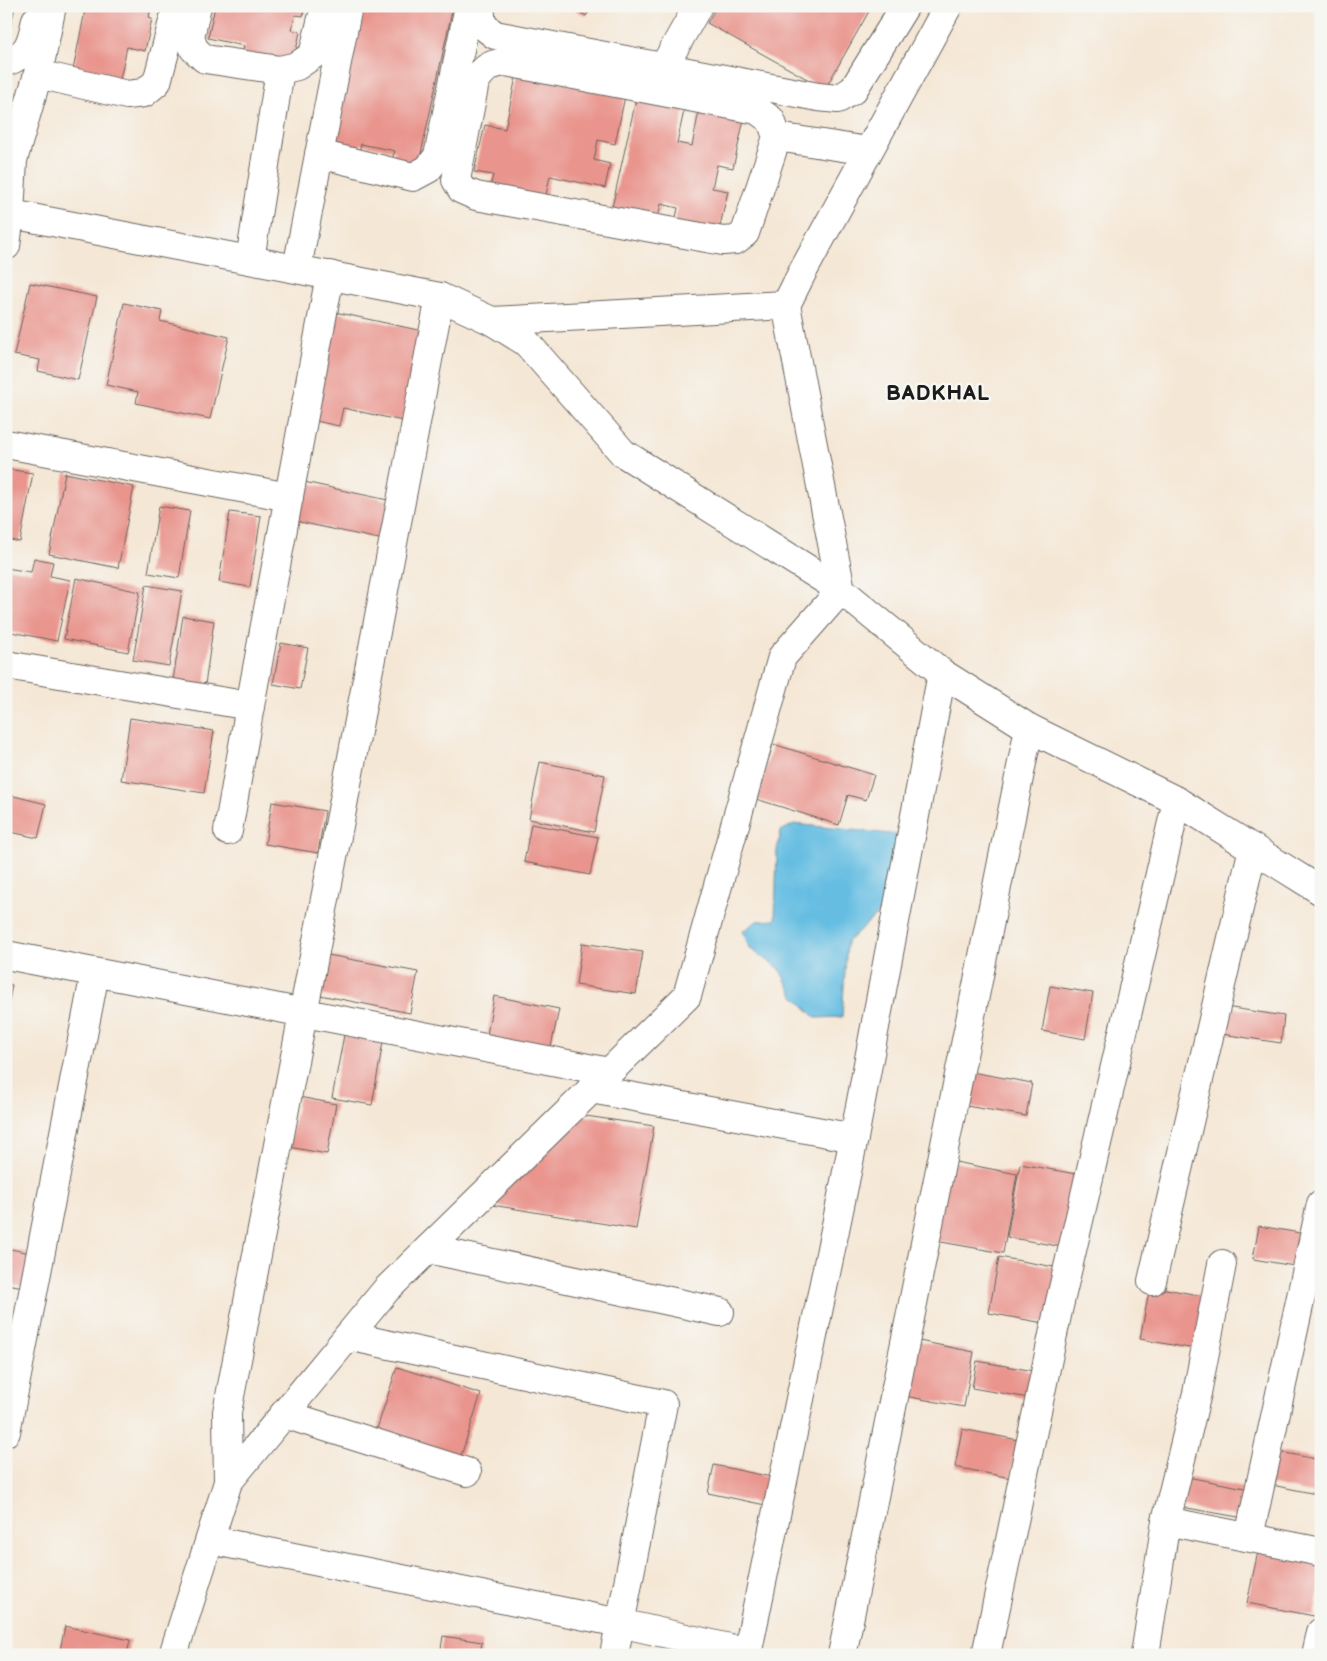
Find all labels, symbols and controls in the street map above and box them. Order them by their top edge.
district label: BADKHAL [886,381,990,406]

